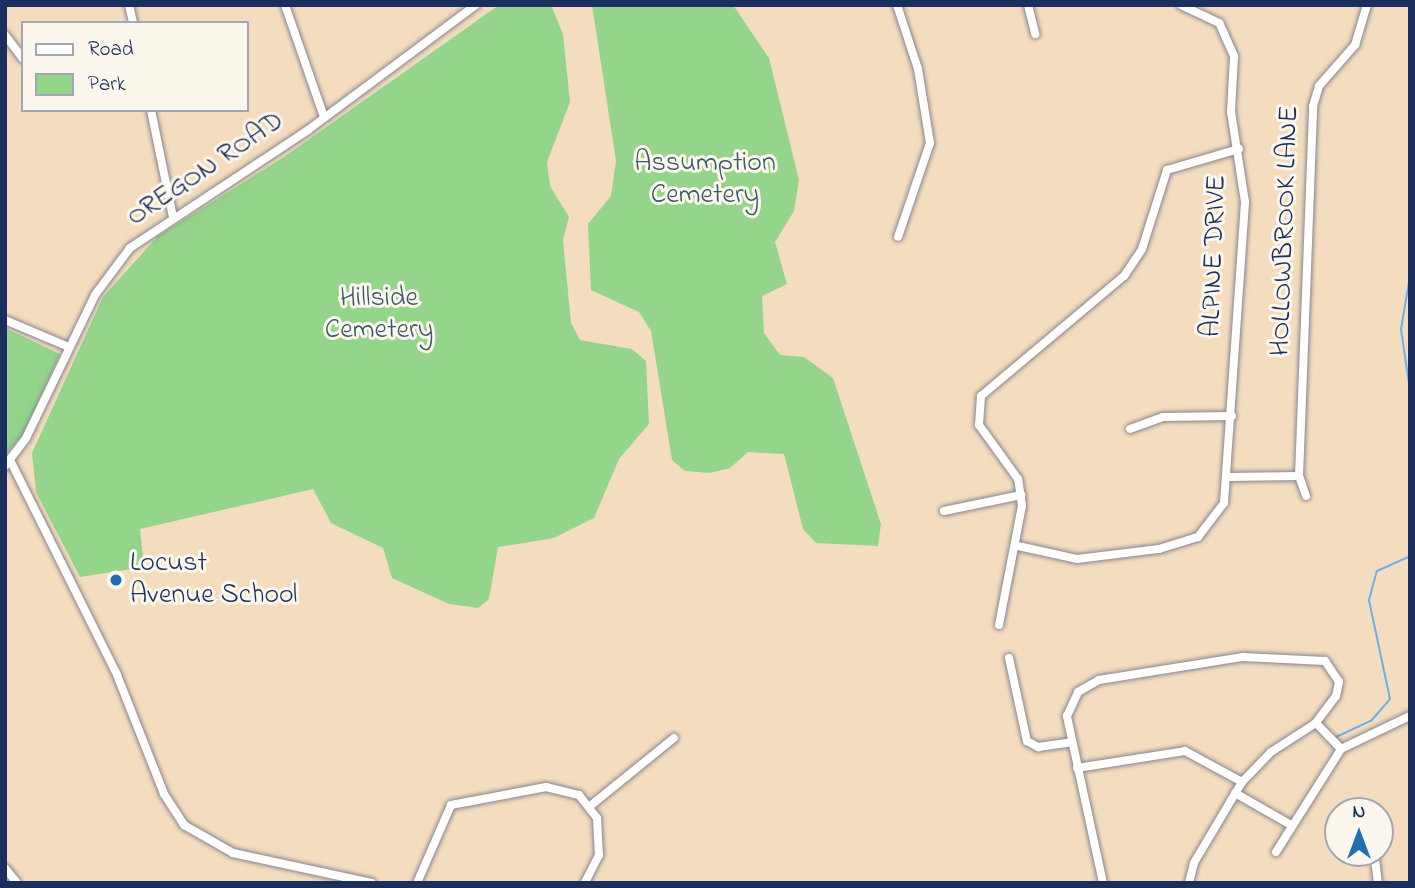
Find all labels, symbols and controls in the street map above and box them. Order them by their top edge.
legend [21,21,248,112]
text: Road [88,35,134,65]
text: Park [88,70,126,100]
street label: OREGON ROAD [121,105,291,235]
street label: HOLLOWBROOK LANE [1265,105,1307,357]
park label: Assumption Cemetery [634,147,776,213]
street label: ALPINE DRIVE [1195,174,1235,338]
park label: Hillside Cemetery [325,282,433,348]
place label: Locust Avenue School [130,547,297,613]
marker: Locust Avenue School [108,572,124,588]
north arrow [1324,797,1394,867]
text: N [1353,799,1365,826]

